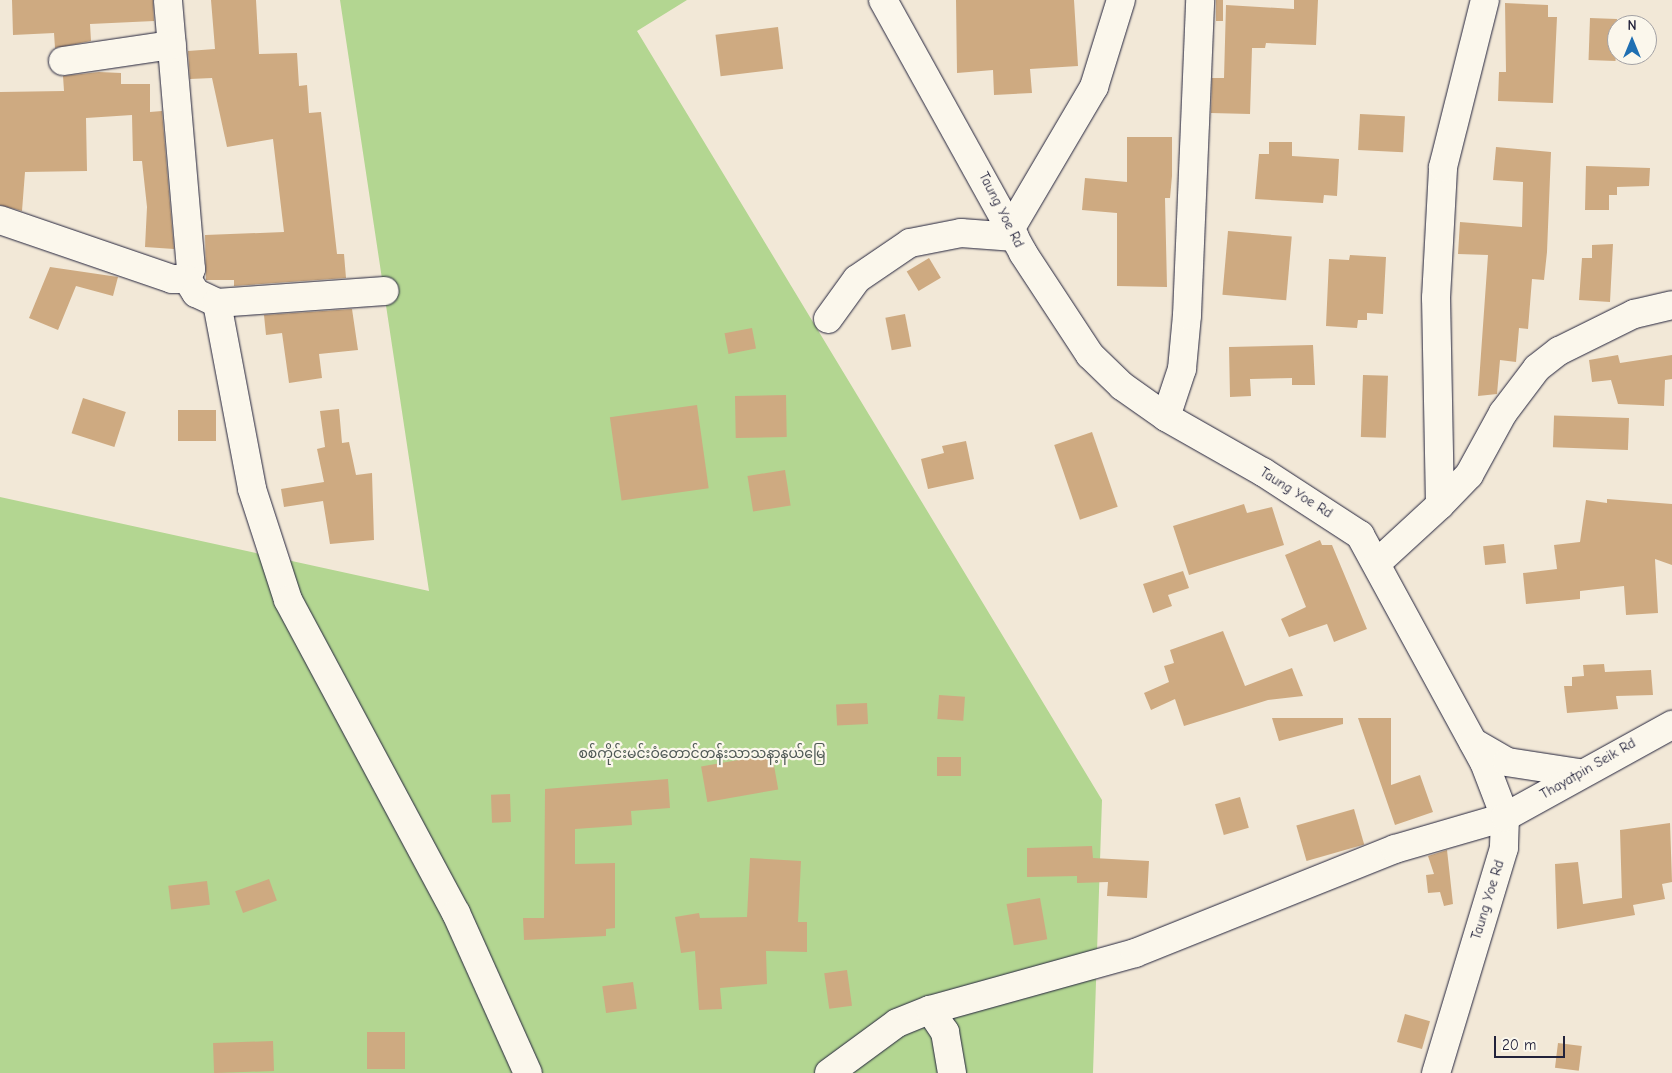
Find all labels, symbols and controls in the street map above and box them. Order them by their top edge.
north arrow [1607,15,1657,65]
text: N [1627,17,1637,34]
street label: Taung Yoe Rd [975,169,1027,251]
street label: Taung Yoe Rd [1257,464,1335,522]
street label: Thayatpin Seik Rd [1537,735,1639,803]
park label: စစ်ကိုင်းမင်းဝံတောင်တန်းသာသနာ့နယ်မြေ [578,746,826,762]
street label: Taung Yoe Rd [1468,858,1508,942]
scale bar [1497,1026,1568,1058]
text: 20 m [1502,1036,1536,1054]

